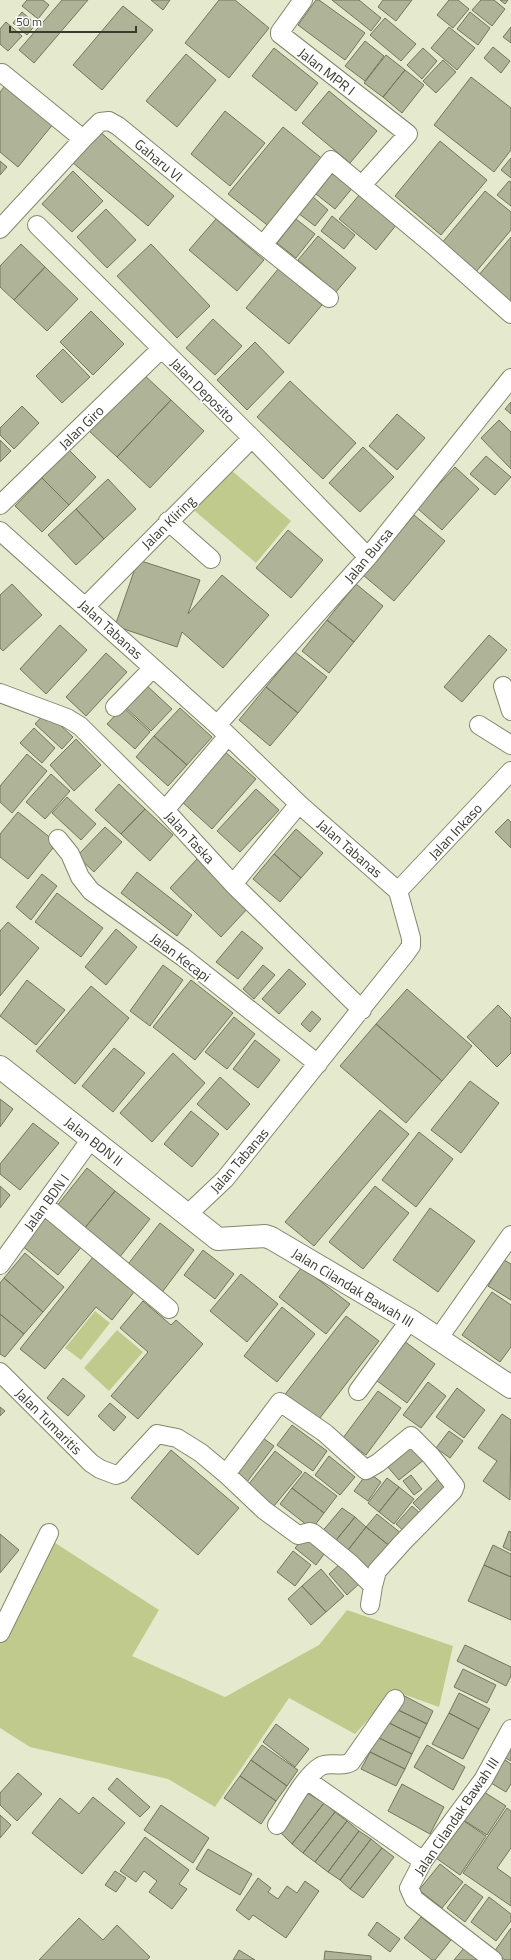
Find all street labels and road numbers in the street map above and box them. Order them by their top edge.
street label: Jalan MPR I [294,42,360,100]
street label: Gaharu VI [130,134,188,186]
street label: Jalan Deposito [166,353,240,427]
street label: Jalan Giro [54,400,108,454]
street label: Jalan Kliring [136,490,200,554]
street label: Jalan Bursa [339,523,397,587]
street label: Jalan Tabanas [74,594,148,664]
street label: Jalan Inkaso [423,798,487,864]
street label: Jalan Taska [160,806,220,868]
street label: Jalan Tabanas [313,814,387,882]
street label: Jalan Kecapi [147,927,215,987]
street label: Jalan BDN II [60,1111,128,1171]
street label: Jalan Tabanas [205,1123,273,1197]
street label: Jalan BDN I [18,1169,74,1235]
street label: Jalan Cilandak Bawah III [288,1242,418,1332]
street label: Jalan Tumaritis [11,1383,87,1459]
street label: Jalan Cilandak Bawah III [409,1753,503,1879]

